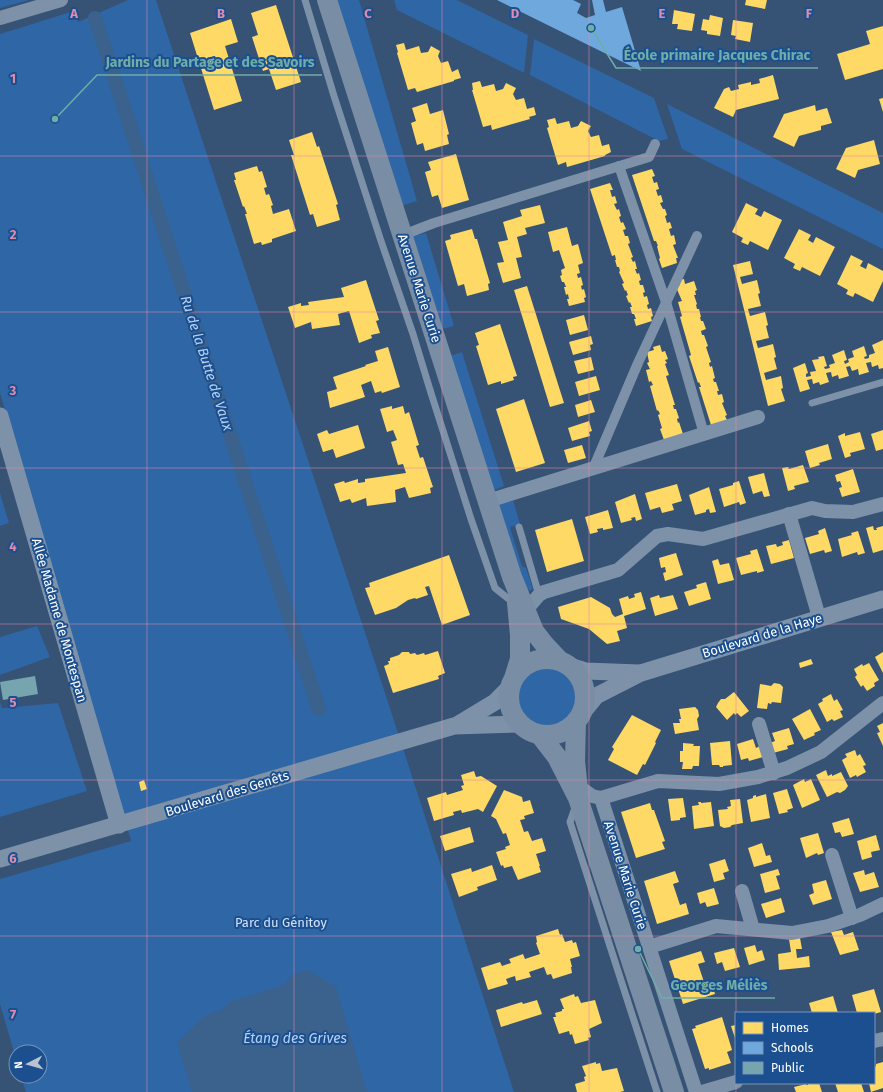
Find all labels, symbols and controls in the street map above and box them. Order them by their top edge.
text: A [69,6,78,21]
text: B [217,6,225,21]
text: C [364,6,372,21]
text: D [511,6,520,21]
text: E [659,6,666,21]
text: F [806,6,813,21]
callout: École primaire Jacques Chirac [616,42,818,68]
text: École primaire Jacques Chirac [624,46,811,64]
callout: Jardins du Partage et des Savoirs [97,49,322,75]
text: Jardins du Partage et des Savoirs [104,54,315,71]
text: 1 [10,71,16,86]
text: 2 [10,227,17,242]
street label: Avenue Marie Curie [395,232,444,344]
water label: Ru de la Butte de Vaux [177,294,236,433]
text: 3 [9,383,17,398]
street label: Allée Madame de Montespan [29,536,90,704]
text: 4 [9,539,17,554]
street label: Boulevard de la Haye [700,610,824,661]
text: 5 [10,695,17,710]
street label: Boulevard des Genêts [164,768,291,819]
street label: Avenue Marie Curie [601,819,650,931]
text: 6 [9,851,17,866]
park label: Parc du Génitoy [235,915,328,930]
callout: Georges Méliès [662,972,775,998]
text: Georges Méliès [671,977,768,994]
text: 7 [10,1007,16,1022]
legend [735,1012,875,1084]
text: Homes [771,1021,809,1035]
water label: Étang des Grives [243,1029,347,1047]
text: Schools [771,1041,814,1055]
north arrow [8,1044,48,1084]
text: N [12,1061,25,1069]
text: Public [771,1061,805,1075]

